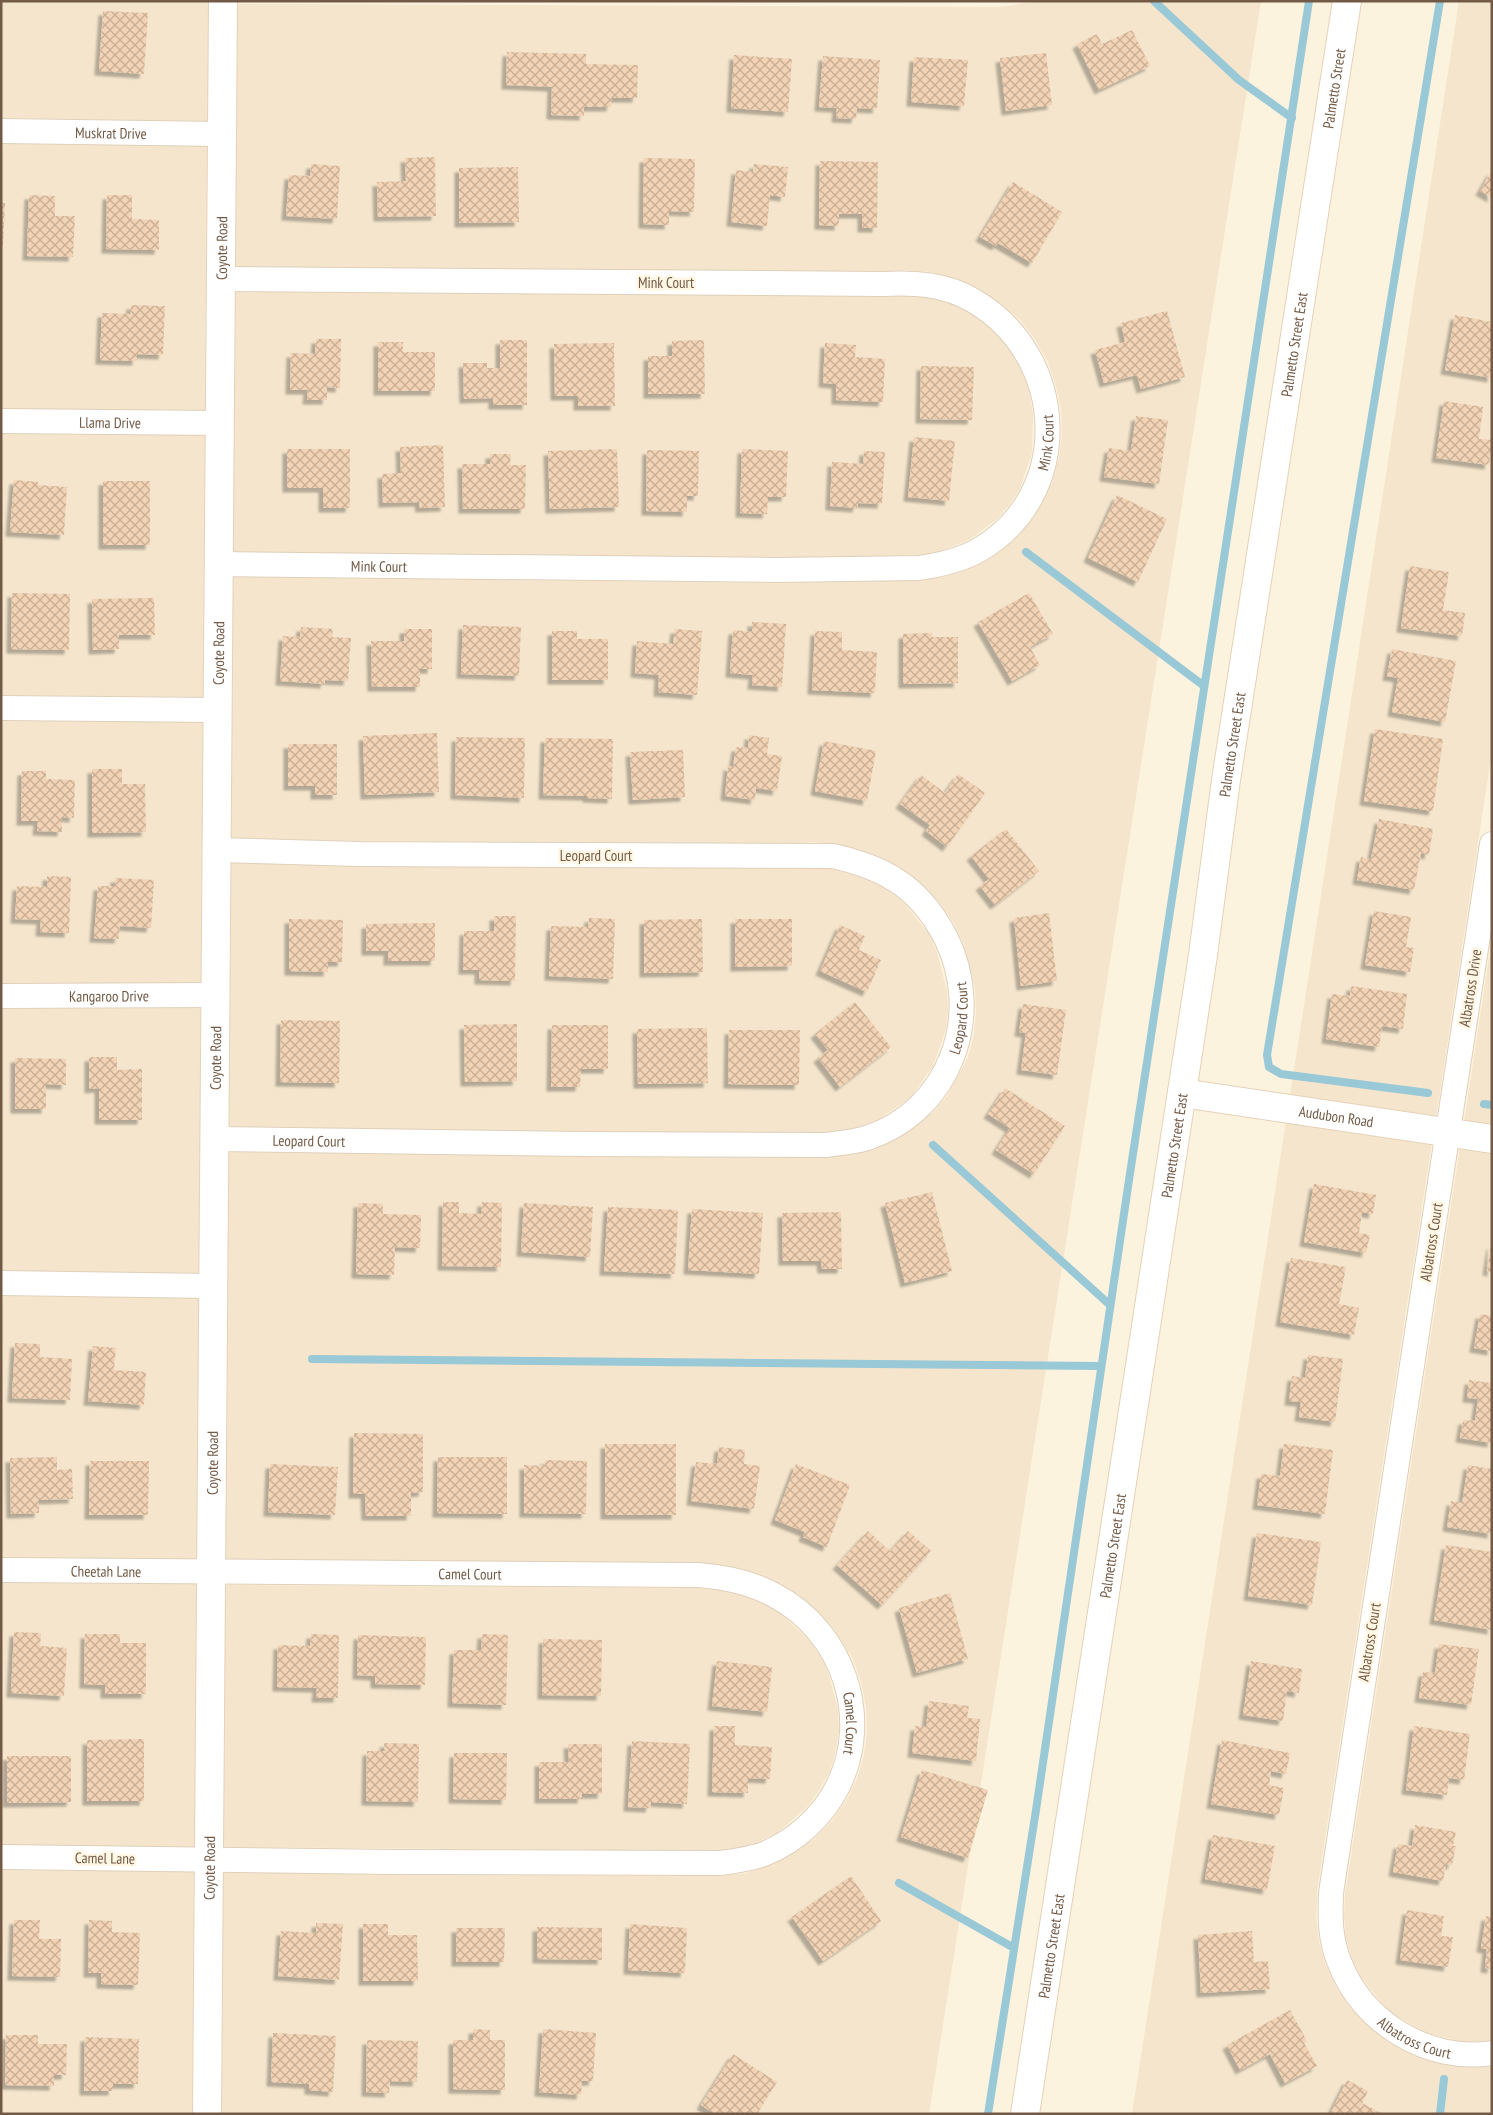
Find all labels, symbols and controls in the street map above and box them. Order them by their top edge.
street label: Palmetto Street [1318,47,1349,130]
street label: Muskrat Drive [75,123,147,142]
street label: Coyote Road [211,216,231,280]
street label: Mink Court [638,273,694,292]
street label: Palmetto Street East [1276,291,1311,398]
street label: Llama Drive [79,412,141,432]
street label: Mink Court [1033,414,1057,473]
street label: Mink Court [351,556,407,576]
street label: Coyote Road [208,621,228,685]
street label: Palmetto Street East [1214,691,1249,798]
street label: Leopard Court [560,846,632,865]
street label: Albatross Drive [1454,948,1486,1028]
street label: Leopard Court [944,981,971,1057]
street label: Kangaroo Drive [69,986,149,1005]
street label: Coyote Road [205,1026,225,1090]
street label: Palmetto Street East [1156,1092,1191,1199]
street label: Audubon Road [1298,1101,1375,1131]
street label: Leopard Court [273,1130,345,1150]
street label: Albatross Court [1415,1201,1447,1283]
street label: Coyote Road [202,1431,222,1495]
street label: Palmetto Street East [1095,1492,1130,1599]
street label: Cheetah Lane [71,1561,141,1581]
street label: Camel Court [438,1564,502,1583]
street label: Albatross Court [1353,1601,1385,1683]
street label: Camel Court [839,1690,862,1757]
street label: Coyote Road [199,1836,219,1900]
street label: Camel Lane [75,1848,135,1868]
street label: Palmetto Street East [1033,1892,1068,2000]
street label: Albatross Court [1374,2012,1453,2062]

